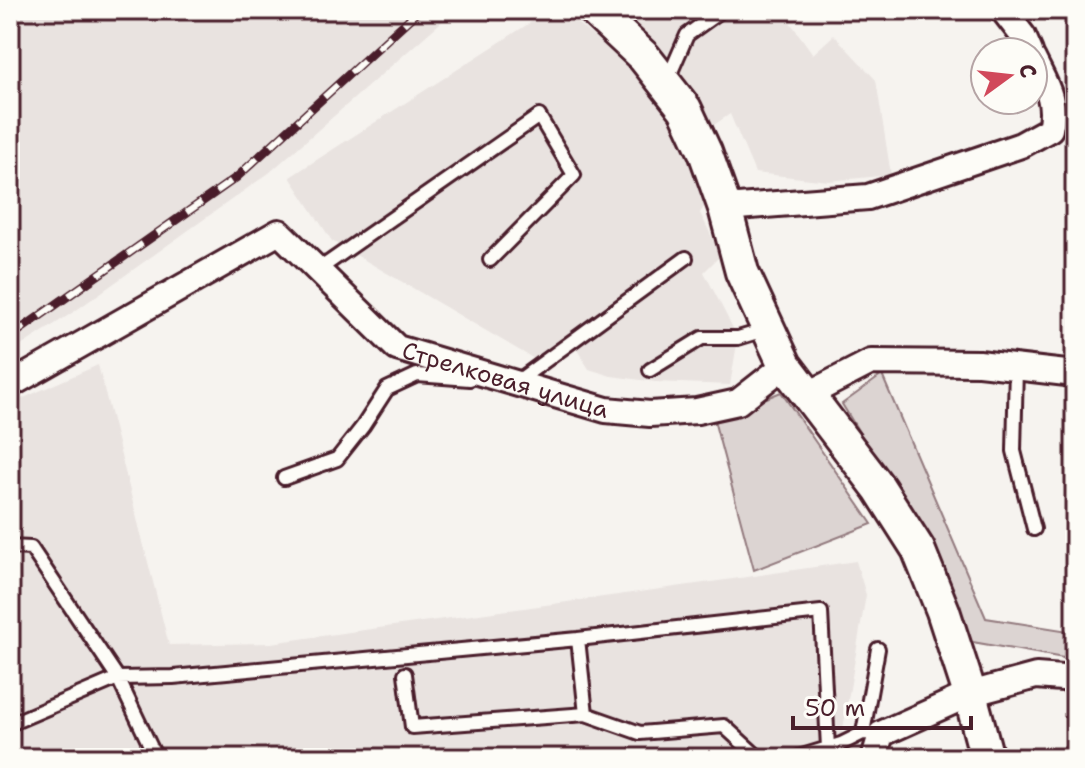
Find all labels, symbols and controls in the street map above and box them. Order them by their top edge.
north arrow [969,36,1049,116]
text: С [1012,61,1044,81]
street label: Стрелковая улица [398,334,613,426]
scale bar [793,680,971,730]
text: 50 m [805,692,865,724]

